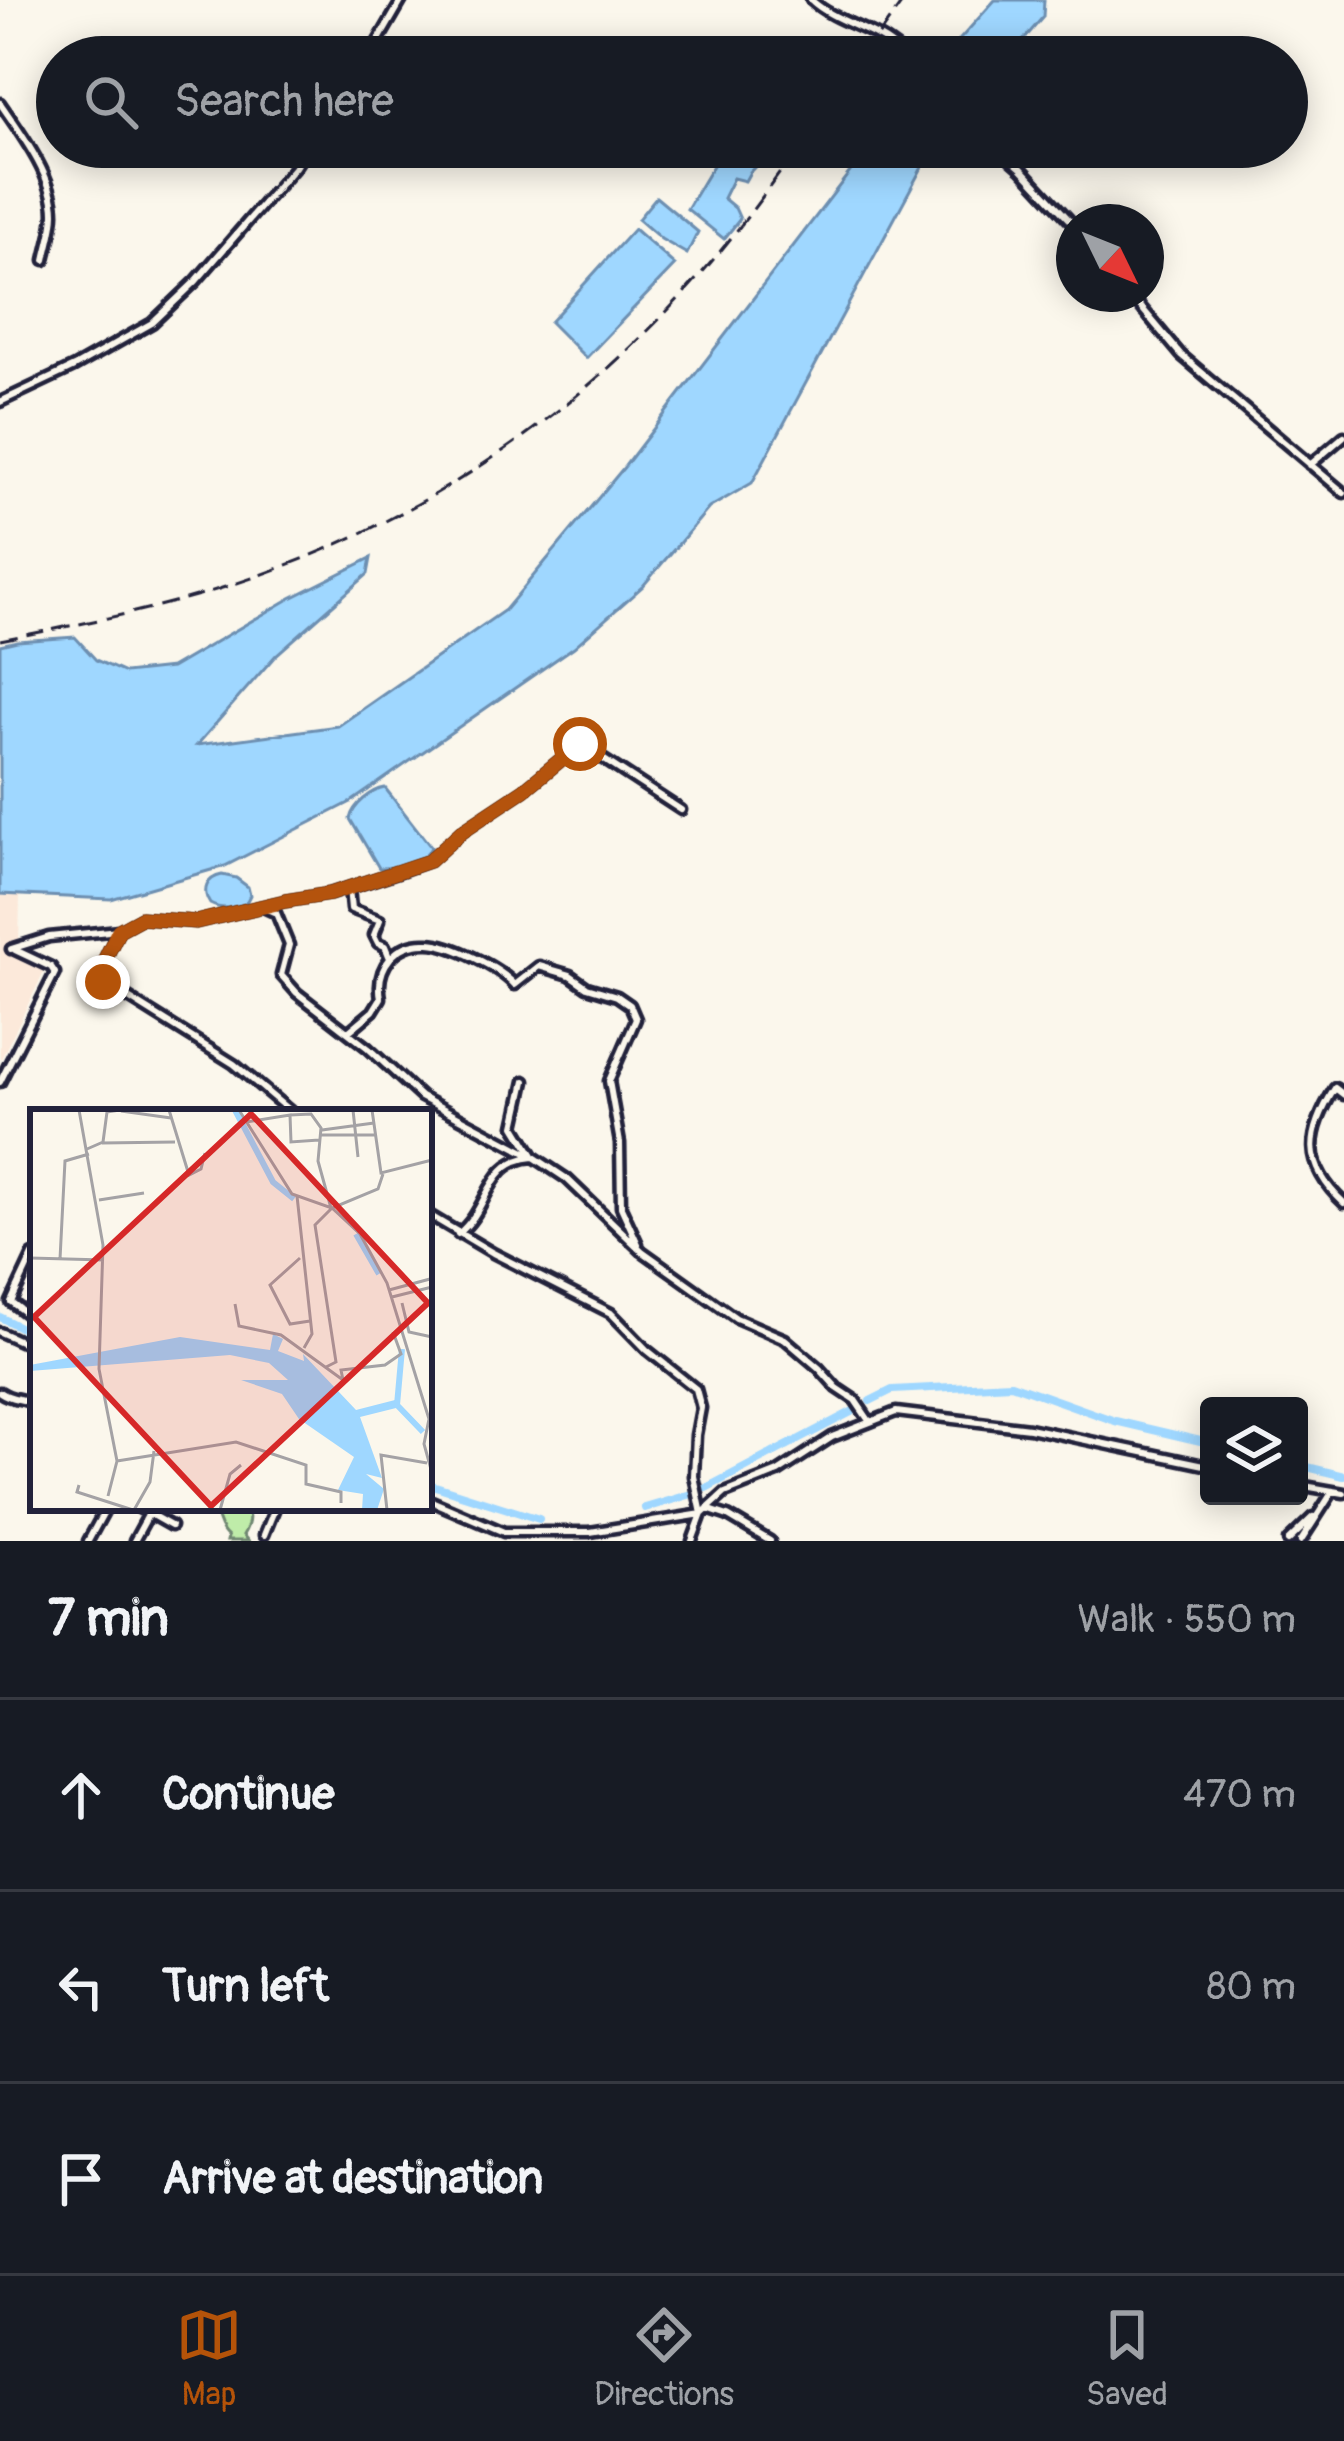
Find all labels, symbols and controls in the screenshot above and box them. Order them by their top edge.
search box [36,36,1308,168]
icon: search [78,69,144,135]
text: Search here [174,74,394,130]
north arrow [1056,204,1164,312]
route start [553,717,607,771]
route end [76,955,130,1009]
inset map [30,1109,432,1511]
map controls [1200,1397,1308,1505]
button: layers [1200,1397,1308,1505]
text: 7 min [48,1587,169,1651]
text: Walk · 550 m [1077,1595,1296,1644]
icon: ahead [48,1762,114,1828]
text: Continue [162,1767,335,1823]
text: 470 m [1183,1770,1296,1819]
icon: left [48,1954,114,2020]
text: Turn left [162,1959,329,2015]
text: 80 m [1207,1962,1296,2011]
icon: arrive [48,2146,114,2212]
text: Arrive at destination [162,2151,543,2207]
tab: Map [176,2302,242,2415]
tab: Directions [594,2302,734,2415]
tab: Saved [1086,2302,1168,2415]

